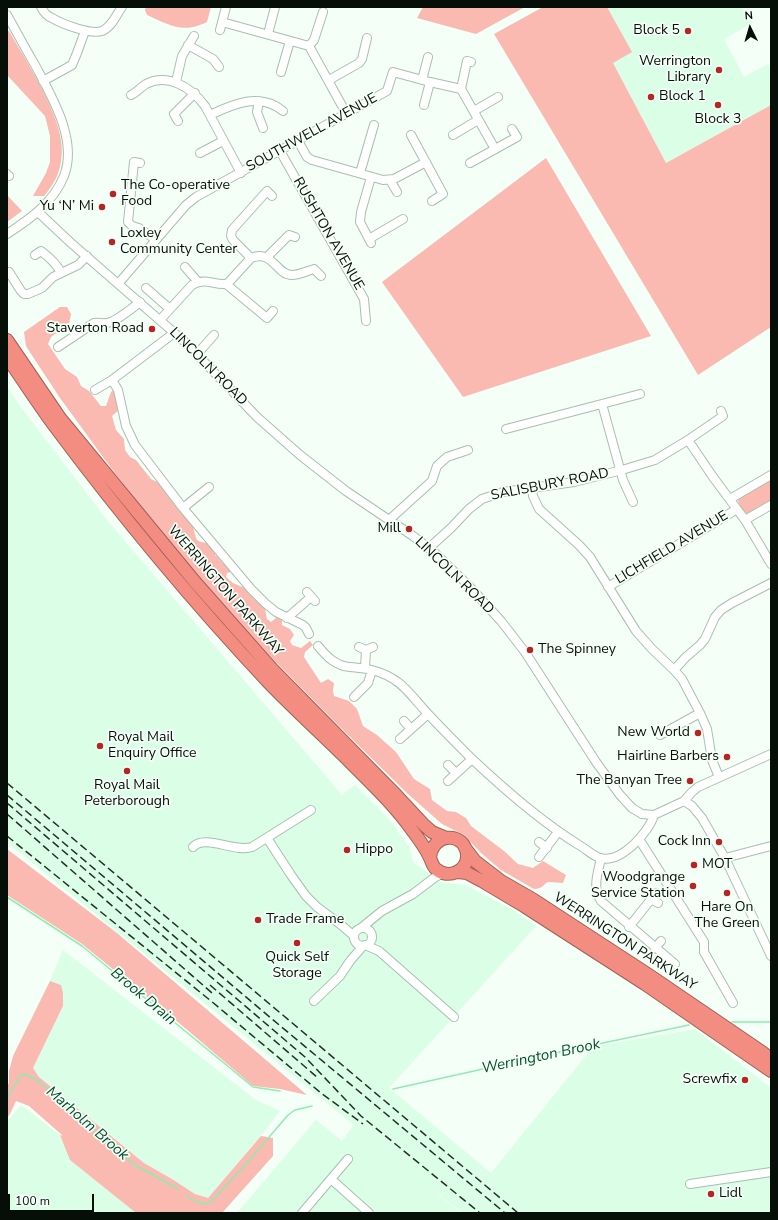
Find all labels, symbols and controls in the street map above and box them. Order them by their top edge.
north arrow [730,8,770,48]
text: N [744,8,754,23]
place label: Block 5 [633,23,680,39]
marker: Block 5 [683,26,693,36]
place label: Werrington Library [639,54,711,86]
marker: Werrington Library [714,65,724,75]
place label: Block 1 [659,89,706,105]
street label: SOUTHWELL AVENUE [244,90,380,176]
marker: Block 1 [646,92,656,102]
marker: Block 3 [713,100,723,110]
place label: Block 3 [695,112,741,128]
street label: RUSHTON AVENUE [289,175,367,293]
place label: The Co-operative Food [121,178,230,210]
marker: The Co-operative Food [108,189,118,199]
place label: Yu ‘N’ Mi [40,199,94,215]
marker: Yu ‘N’ Mi [97,202,107,212]
place label: Loxley Community Center [120,226,237,258]
marker: Loxley Community Center [107,237,117,247]
place label: Staverton Road [46,321,144,337]
marker: Staverton Road [147,324,157,334]
street label: LINCOLN ROAD [165,324,251,410]
street label: SALISBURY ROAD [490,465,610,505]
street label: LICHFIELD AVENUE [613,508,731,588]
place label: Mill [377,521,401,537]
street label: WERRINGTON PARKWAY [164,522,286,660]
marker: Mill [404,524,414,534]
street label: LINCOLN ROAD [411,534,497,618]
place label: The Spinney [538,642,616,658]
marker: The Spinney [525,645,535,655]
place label: New World [617,725,690,741]
marker: New World [693,728,703,738]
place label: Royal Mail Enquiry Office [108,730,196,762]
marker: Royal Mail Enquiry Office [95,741,105,751]
place label: Hairline Barbers [617,749,719,765]
marker: Hairline Barbers [722,752,732,762]
marker: Royal Mail Peterborough [122,766,132,776]
place label: The Banyan Tree [577,773,682,789]
marker: The Banyan Tree [685,776,695,786]
place label: Royal Mail Peterborough [84,778,170,810]
place label: Cock Inn [658,834,711,850]
marker: Cock Inn [714,837,724,847]
place label: Hippo [355,842,393,858]
marker: Hippo [342,845,352,855]
place label: MOT [702,857,733,873]
marker: MOT [689,860,699,870]
place label: Woodgrange Service Station [591,870,685,902]
marker: Woodgrange Service Station [688,881,698,891]
marker: Hare On The Green [722,888,732,898]
street label: WERRINGTON PARKWAY [550,889,700,995]
place label: Hare On The Green [694,900,760,932]
place label: Trade Frame [266,912,344,928]
marker: Trade Frame [253,915,263,925]
marker: Quick Self Storage [292,938,302,948]
place label: Quick Self Storage [265,950,329,982]
water label: Brook Drain [107,964,179,1030]
water label: Werrington Brook [480,1036,602,1078]
place label: Screwfix [683,1072,737,1088]
marker: Screwfix [740,1075,750,1085]
water label: Marholm Brook [42,1083,132,1165]
scale bar [10,1186,96,1212]
place label: Lidl [719,1186,742,1202]
marker: Lidl [706,1189,716,1199]
text: 100 m [15,1193,50,1209]

